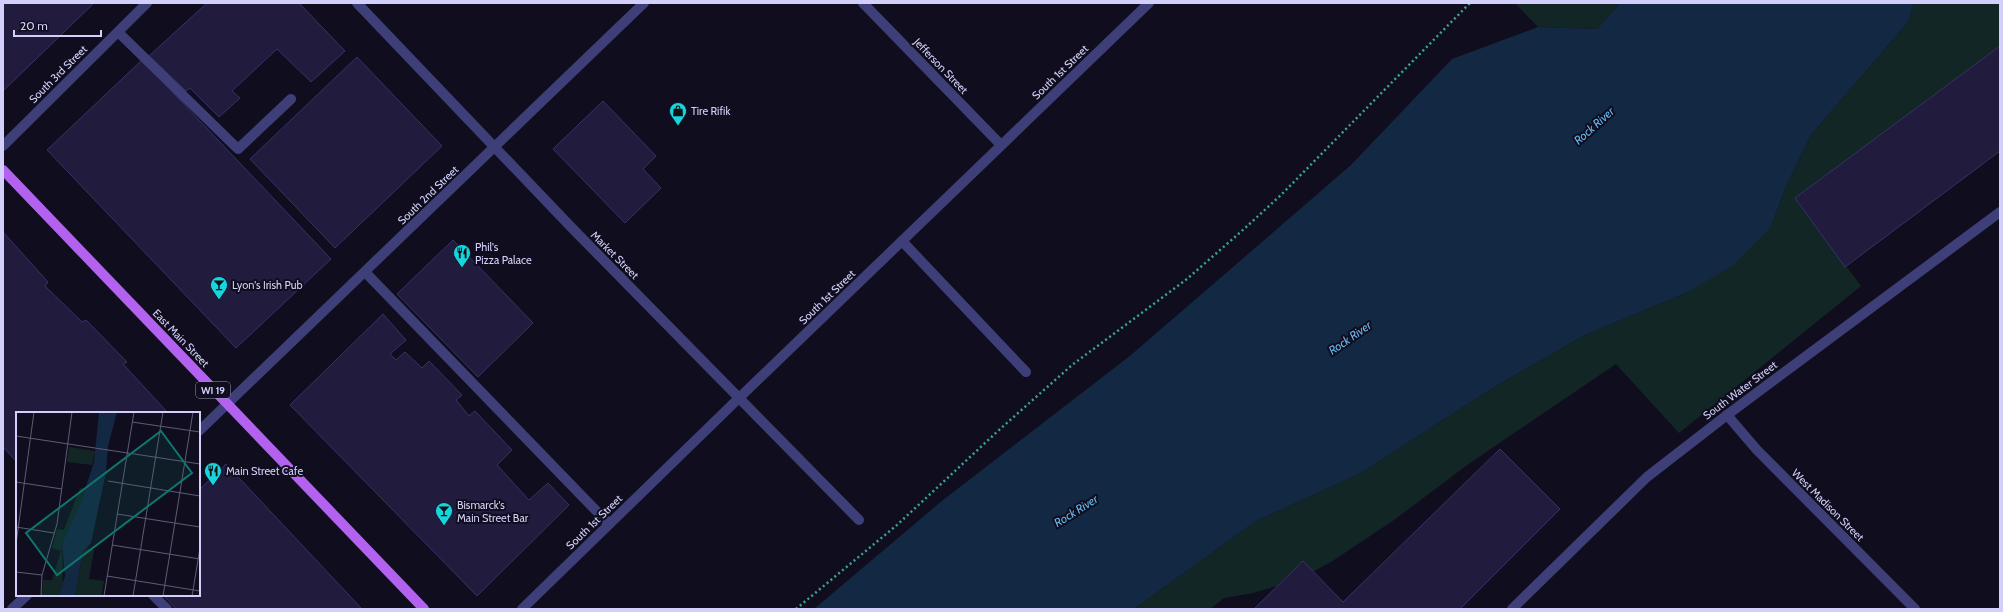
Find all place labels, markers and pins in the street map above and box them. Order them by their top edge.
shop icon: Tire Rifik [668,101,688,126]
place label: Tire Rifik [691,104,730,118]
place label: Phil's Pizza Palace [475,240,532,267]
restaurant icon: Phil's Pizza Palace [452,243,472,268]
bar icon: Lyon's Irish Pub [209,275,229,300]
place label: Lyon's Irish Pub [232,278,303,292]
restaurant icon: Main Street Cafe [203,461,223,486]
place label: Main Street Cafe [226,464,303,478]
place label: Bismarck's Main Street Bar [457,498,529,525]
bar icon: Bismarck's Main Street Bar [434,501,454,526]

